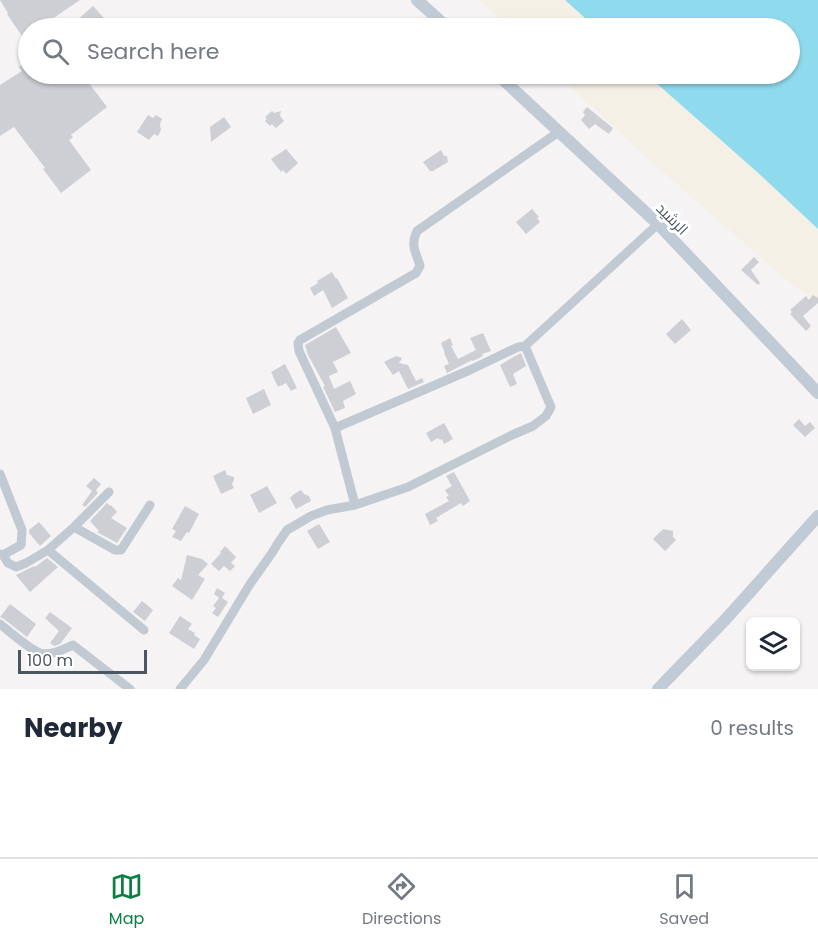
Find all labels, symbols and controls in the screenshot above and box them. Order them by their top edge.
search box [18,18,800,84]
icon: search [39,35,72,68]
text: Search here [87,36,220,67]
street label: الرشيد [652,198,693,239]
map controls [746,617,800,671]
button: layers [746,617,800,671]
scale bar [18,647,147,674]
text: 100 m [27,649,73,672]
text: Nearby [24,710,122,746]
text: 0 results [710,714,794,742]
tab: Map [109,870,144,931]
tab: Directions [362,870,441,931]
tab: Saved [659,870,709,931]

